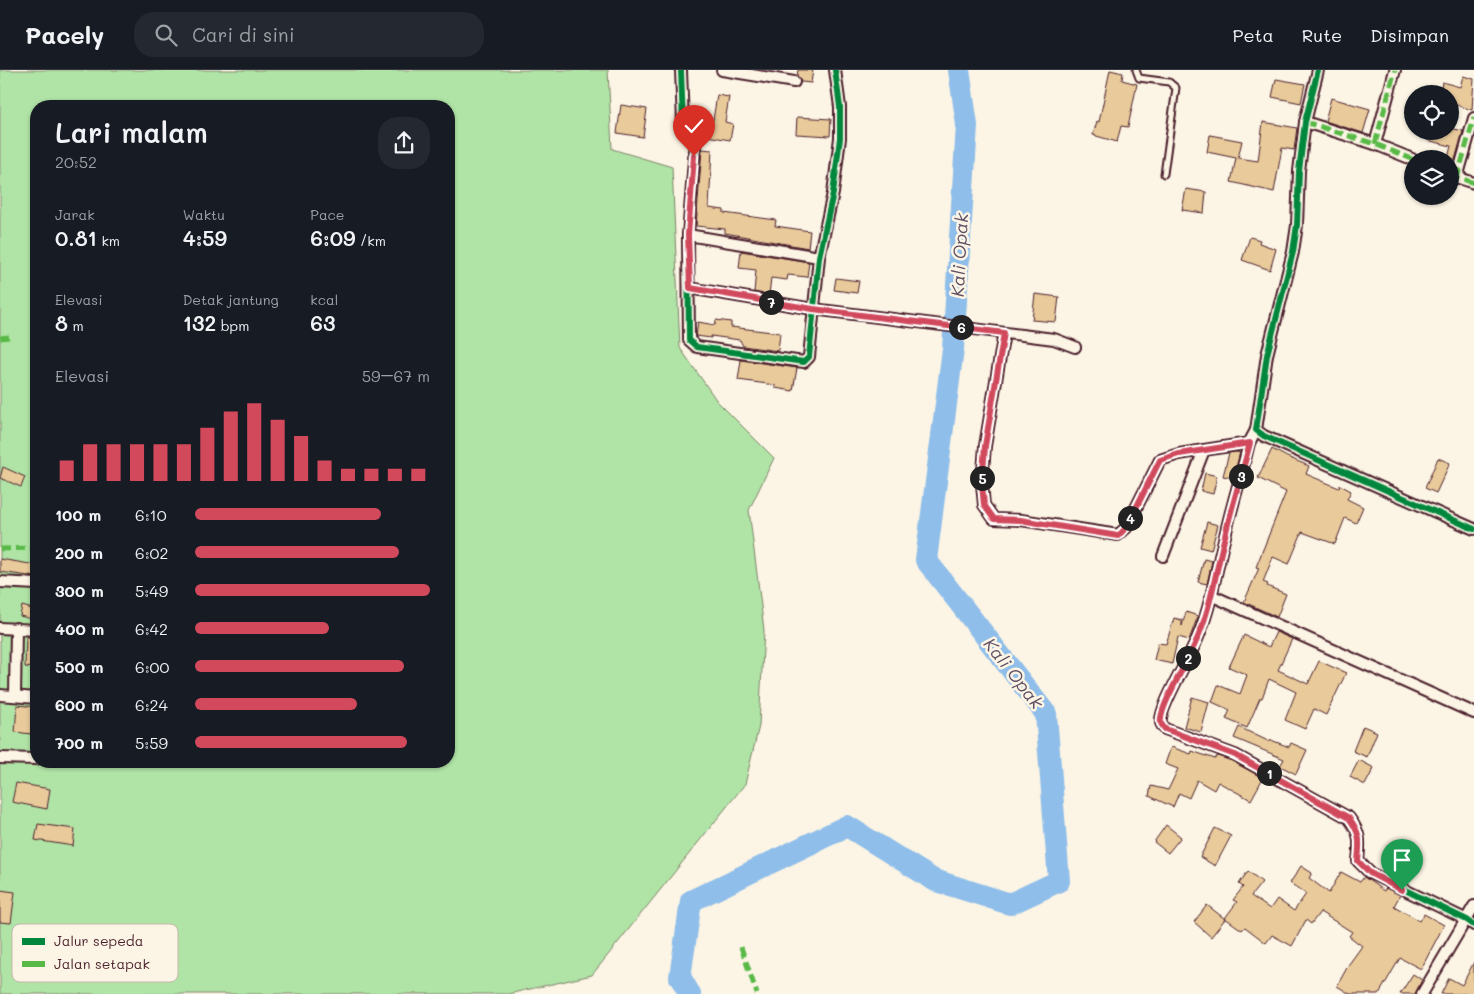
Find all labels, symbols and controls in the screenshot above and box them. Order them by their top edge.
search box [134,12,484,57]
text: Pacely [25,19,104,50]
icon: search [152,21,180,49]
text: Cari di sini [192,22,294,47]
text: Peta [1232,23,1274,47]
text: Rute [1302,23,1342,47]
text: Disimpan [1370,23,1449,47]
map controls [1404,85,1459,205]
button: locate [1404,85,1459,140]
pin [673,105,715,156]
icon: check [680,112,708,140]
text: Lari malam [55,114,208,150]
button: share [378,117,430,169]
button: layers [1404,150,1459,205]
text: 20:52 [55,151,97,172]
text: Jarak [55,205,95,224]
text: Waktu [183,205,225,224]
text: Pace [310,205,345,224]
water label: Kali Opak [945,212,973,298]
text: 0.81 [55,224,97,251]
text: 4:59 [183,224,227,251]
text: 6:09 [310,224,356,251]
text: km [97,231,120,250]
text: /km [356,231,386,250]
text: Elevasi [55,290,102,309]
text: Detak jantung [183,290,279,309]
text: kcal [310,290,338,309]
pin: 7 [758,290,784,314]
text: 7 [768,293,775,312]
text: 8 [55,309,68,336]
text: 132 [183,309,216,336]
text: 63 [310,309,336,336]
pin: 6 [948,314,974,340]
text: m [68,316,84,335]
text: bpm [216,316,249,335]
text: 6 [957,318,966,337]
text: Elevasi [55,365,109,386]
text: 59–67 m [362,365,430,386]
pin: 3 [1228,464,1254,488]
pin: 5 [970,466,994,490]
text: 3 [1237,467,1246,486]
text: 5 [978,469,987,488]
text: 100 m [55,504,101,525]
text: 6:10 [135,504,167,525]
pin: 4 [1118,506,1142,530]
text: 4 [1126,509,1135,528]
text: 200 m [55,542,103,563]
text: 6:02 [135,542,168,563]
text: 300 m [55,580,104,601]
text: 5:49 [135,580,168,601]
text: 400 m [55,618,104,639]
text: 6:42 [135,618,168,639]
water label: Kali Opak [979,632,1050,714]
pin: 2 [1176,646,1200,670]
text: 2 [1185,649,1192,668]
text: 500 m [55,656,103,677]
text: 6:00 [135,656,169,677]
text: 600 m [55,694,104,715]
text: 6:24 [135,694,168,715]
text: 700 m [55,732,103,753]
text: 5:59 [135,732,168,753]
pin: 1 [1256,760,1282,786]
text: 1 [1266,764,1273,783]
pin [1381,839,1423,890]
icon: arrive [1388,846,1416,874]
legend [12,924,178,982]
text: Jalur sepeda [54,931,143,950]
text: Jalan setapak [54,954,150,973]

